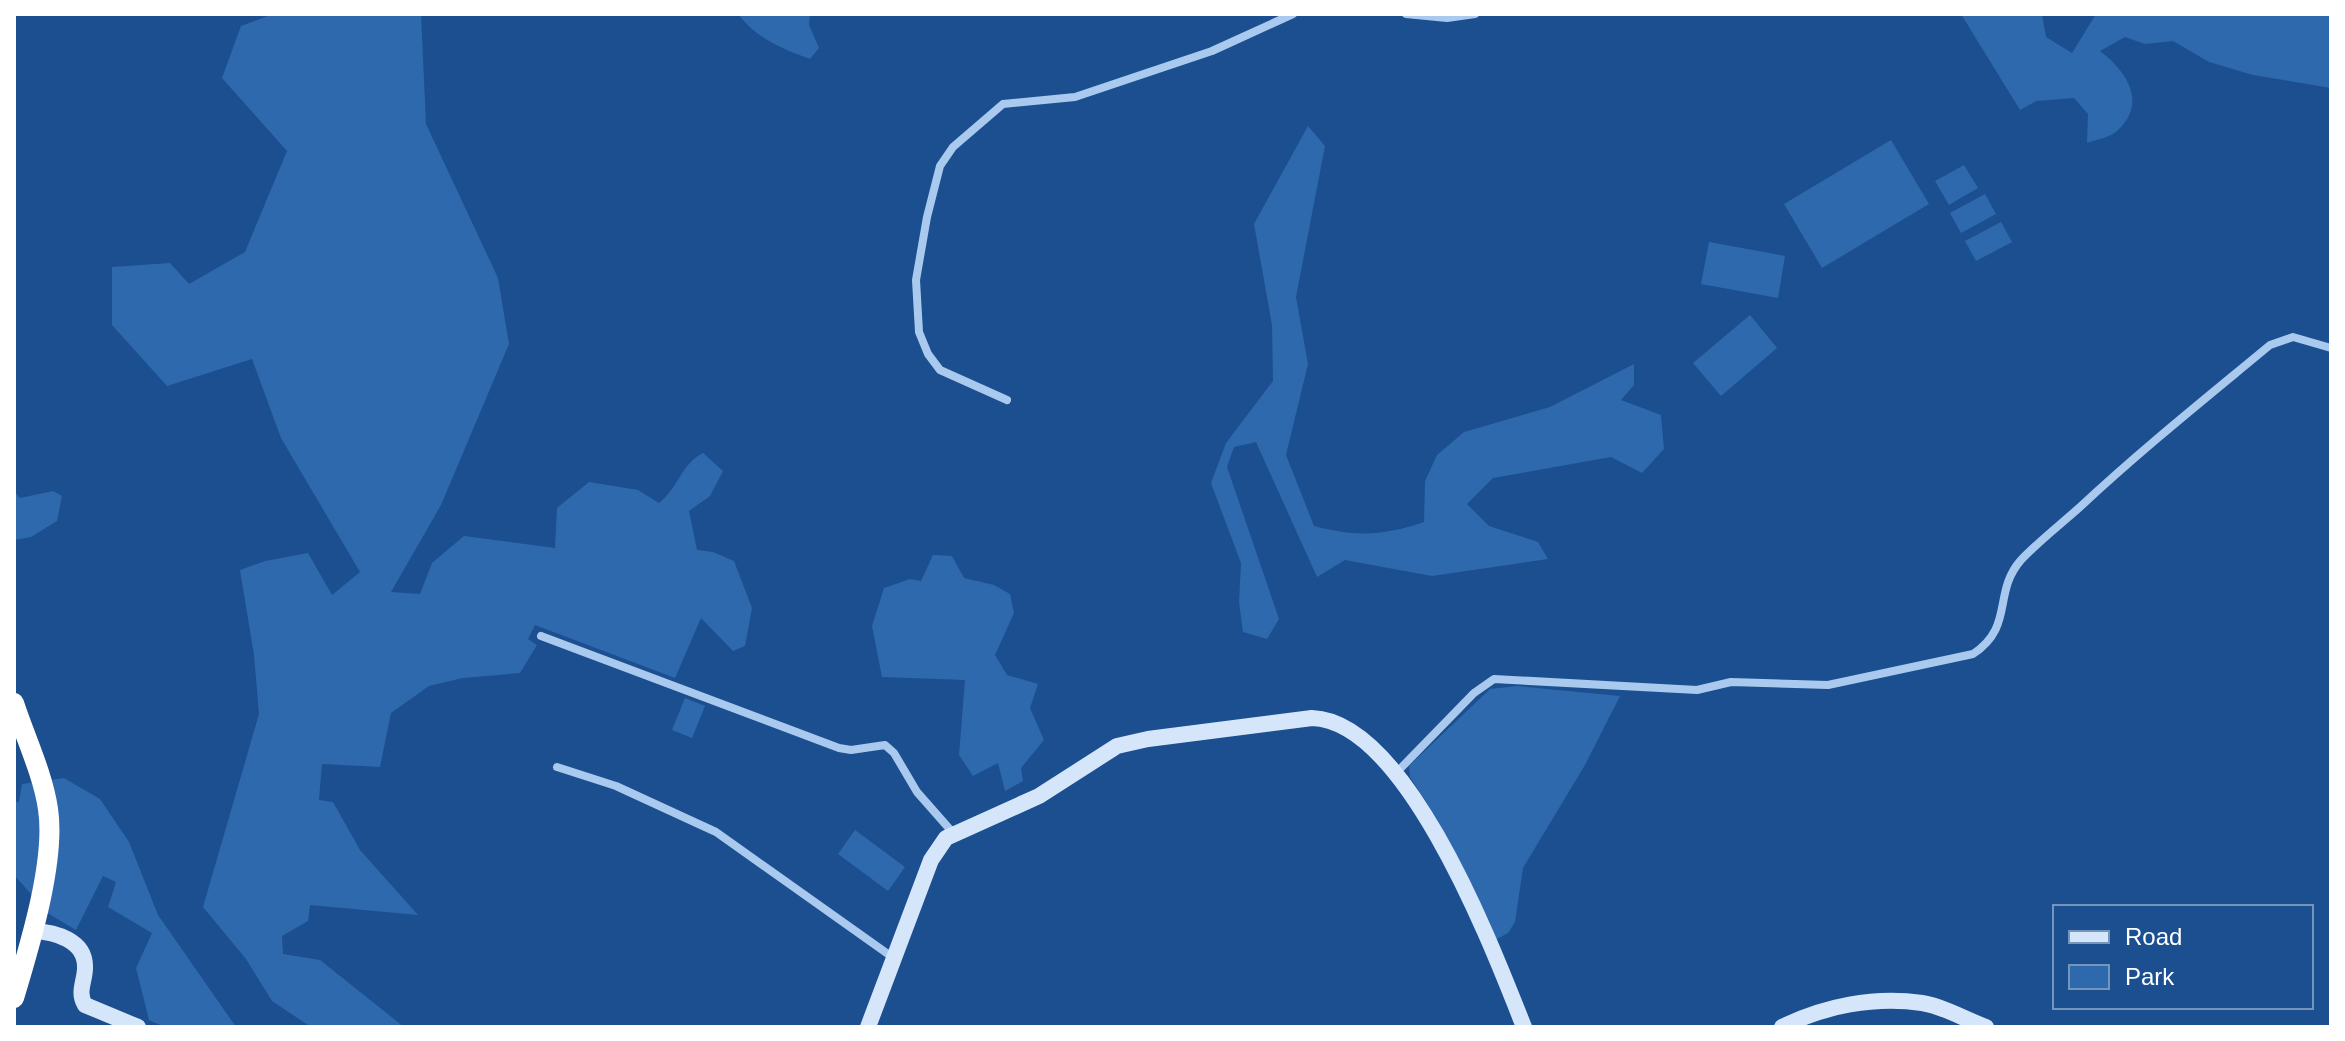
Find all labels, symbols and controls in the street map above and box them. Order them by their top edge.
legend [2053,905,2313,1009]
text: Road [2125,923,2182,950]
text: Park [2125,963,2175,990]

